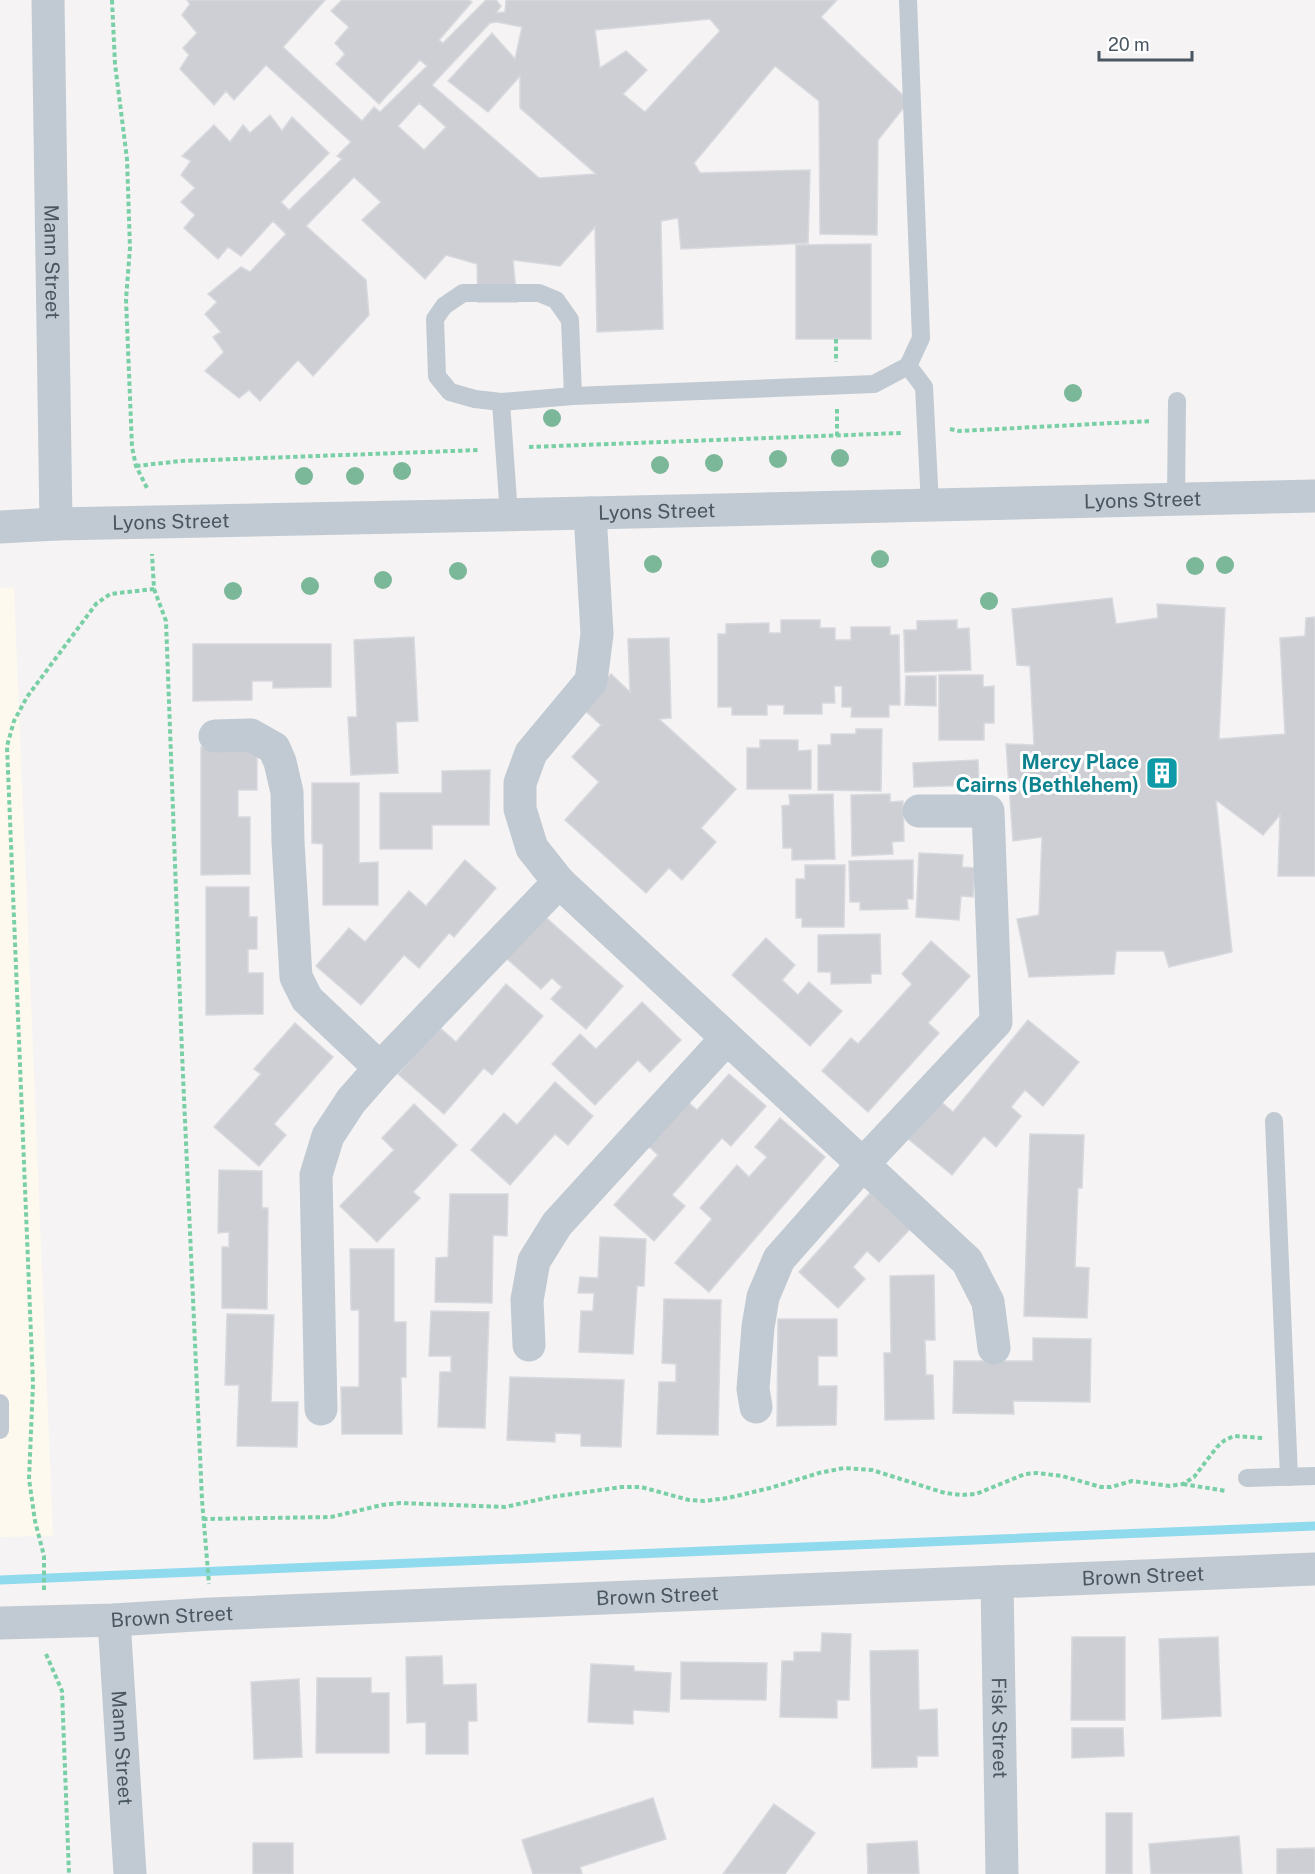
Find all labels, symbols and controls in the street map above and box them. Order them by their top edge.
scale bar [1099,24,1192,62]
text: 20 m [1108,34,1150,55]
street label: Mann Street [39,204,65,320]
street label: Lyons Street [1084,487,1202,513]
street label: Lyons Street [598,498,716,525]
street label: Lyons Street [112,508,230,535]
place label: Mercy Place Cairns (Bethlehem) [956,750,1139,797]
building icon: Mercy Place Cairns (Bethlehem) [1144,755,1180,791]
street label: Brown Street [1081,1562,1205,1591]
street label: Brown Street [596,1581,719,1610]
street label: Brown Street [110,1601,234,1632]
street label: Fisk Street [987,1677,1012,1779]
street label: Mann Street [106,1690,138,1806]

